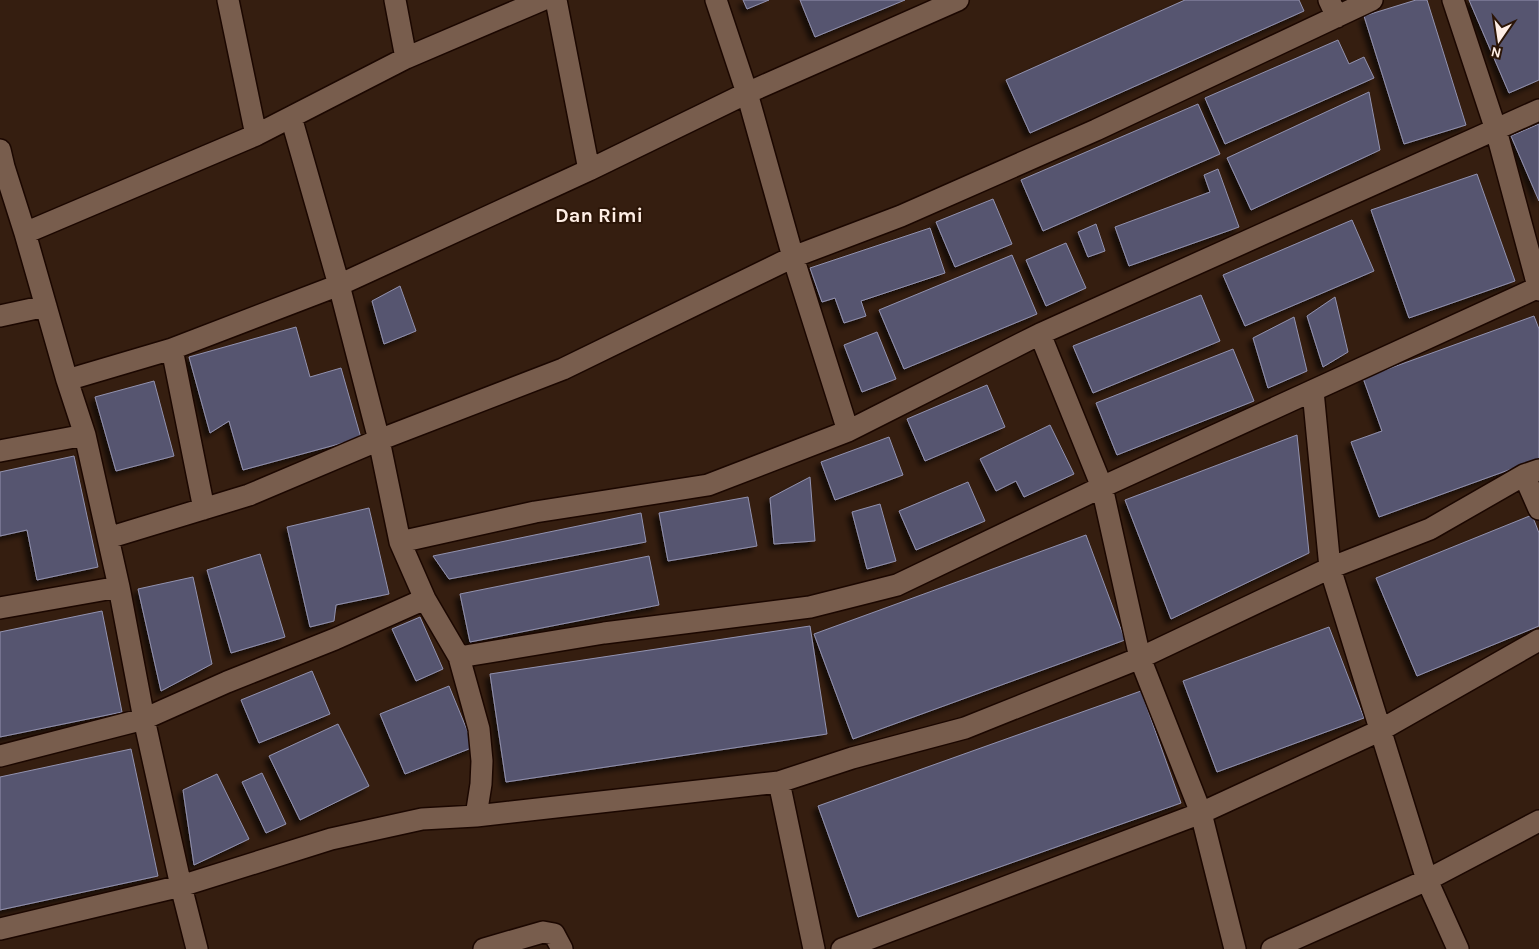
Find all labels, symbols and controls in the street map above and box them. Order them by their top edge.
north arrow [1474,15,1524,65]
text: N [1489,43,1503,62]
district label: Dan Rimi [555,204,643,227]

